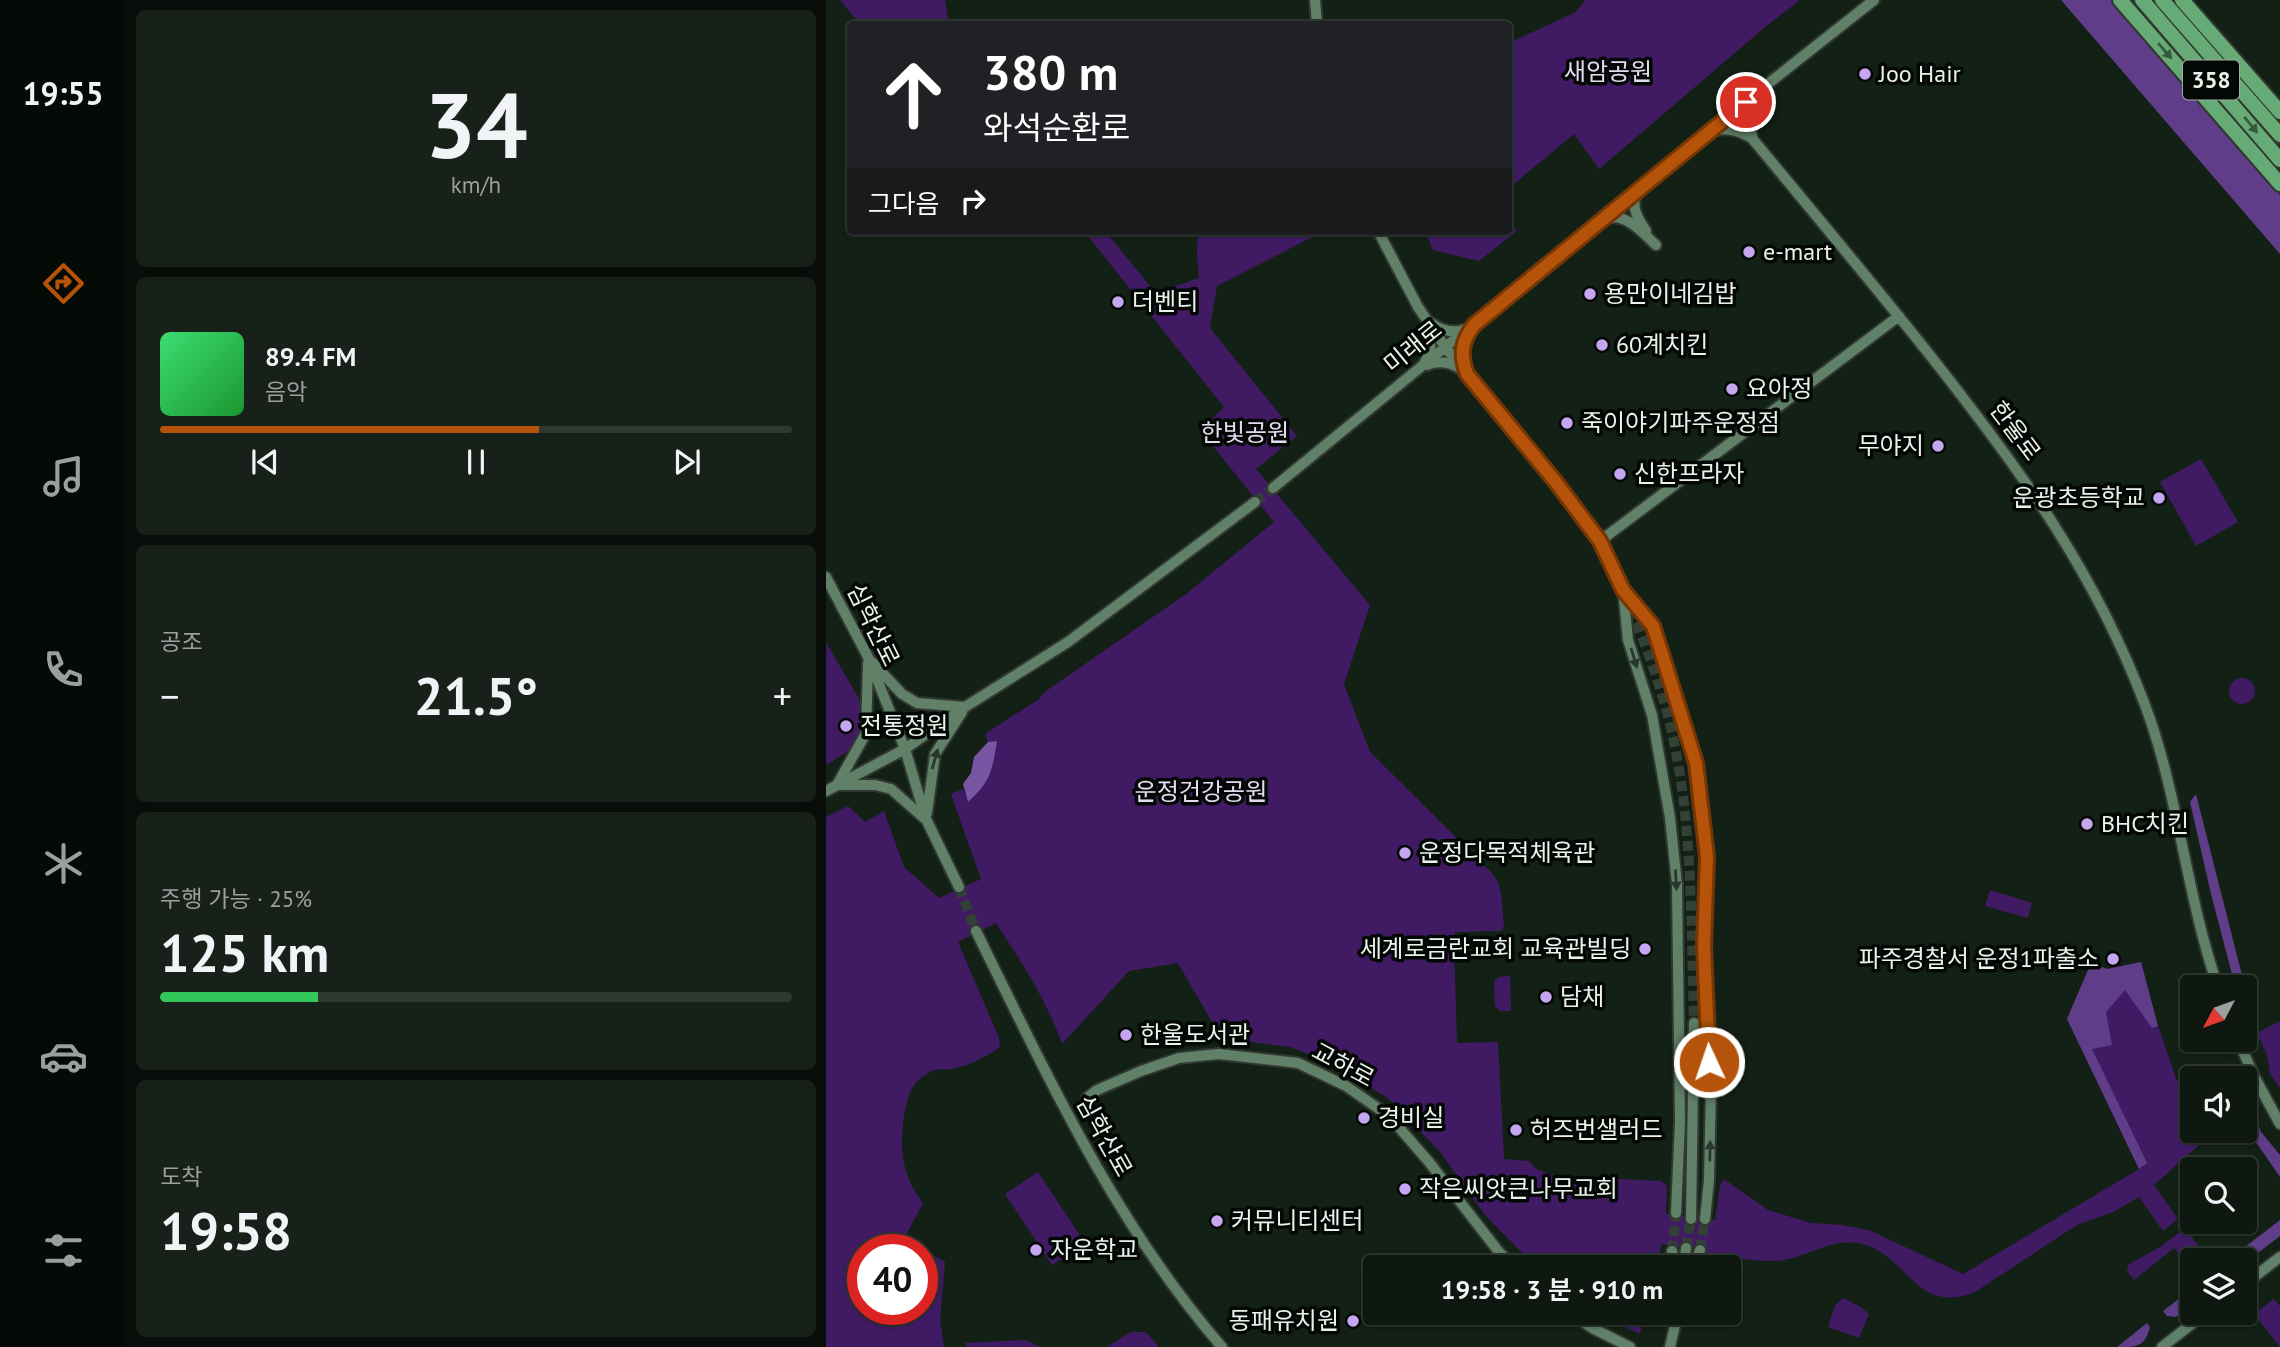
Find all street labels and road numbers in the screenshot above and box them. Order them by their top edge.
road number: 358 [2183,60,2239,100]
street label: 미래로 [1377,314,1448,380]
street label: 한울로 [1983,395,2048,466]
street label: 심학산로 [840,578,907,671]
street label: 교하로 [1307,1035,1380,1094]
street label: 심학산로 [1069,1090,1139,1182]

